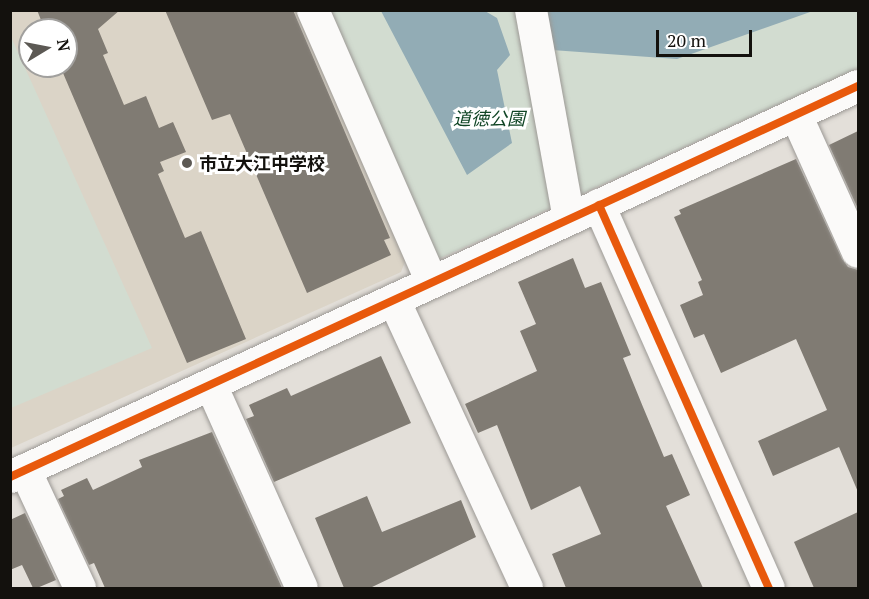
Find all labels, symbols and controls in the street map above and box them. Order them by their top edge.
north arrow [18,18,78,78]
scale bar [659,18,755,56]
text: 20 m [667,28,706,52]
text: N [52,37,76,53]
park label: 道徳公園 [453,107,525,129]
place label: 市立大江中学校 [199,152,325,174]
marker: 市立大江中学校 [180,156,194,170]

